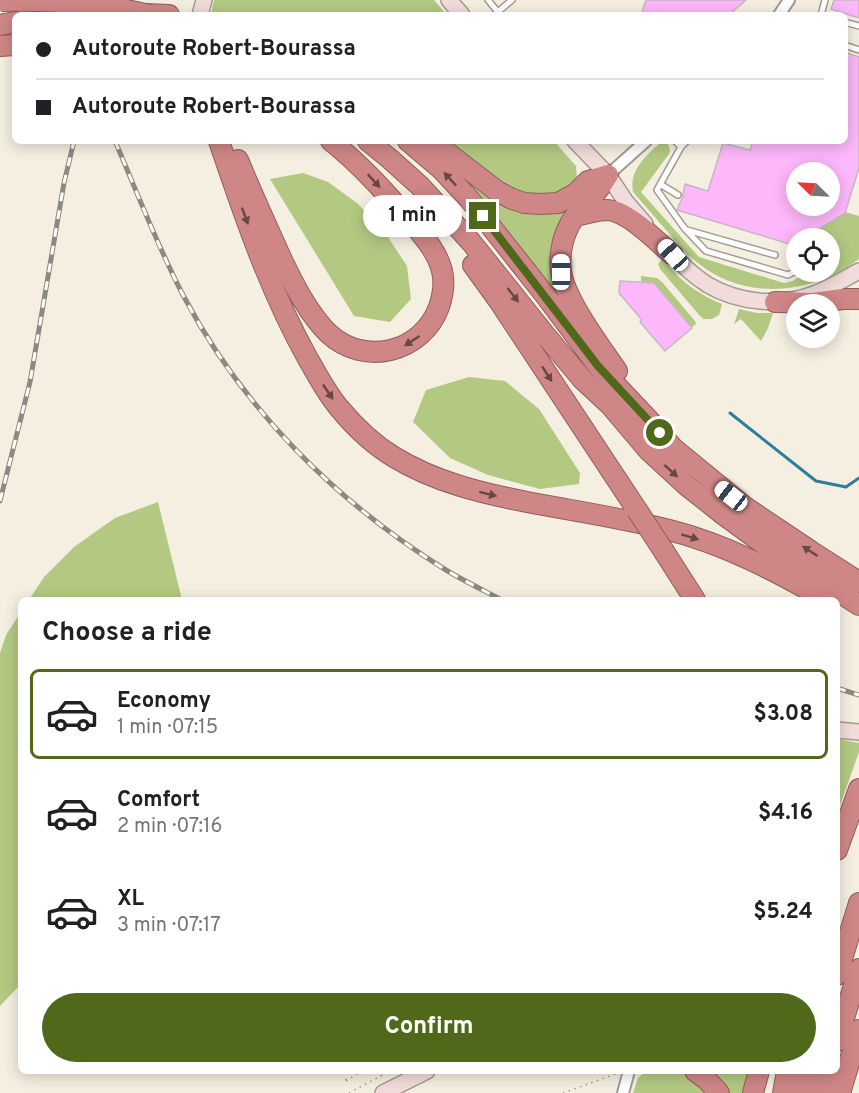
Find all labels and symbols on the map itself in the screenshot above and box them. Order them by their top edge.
north arrow [786,162,840,216]
one-way arrow [443,172,457,187]
one-way arrow [367,173,381,188]
callout: 1 min [363,195,462,237]
route end [469,202,496,229]
one-way arrow [241,207,251,225]
car [654,236,692,274]
car [552,254,570,290]
one-way arrow [506,287,518,302]
one-way arrow [404,335,420,346]
one-way arrow [541,365,553,381]
one-way arrow [322,384,333,400]
route start [646,419,673,446]
one-way arrow [663,464,678,478]
car [711,478,751,514]
one-way arrow [479,489,498,499]
one-way arrow [681,533,699,542]
one-way arrow [802,545,818,557]

